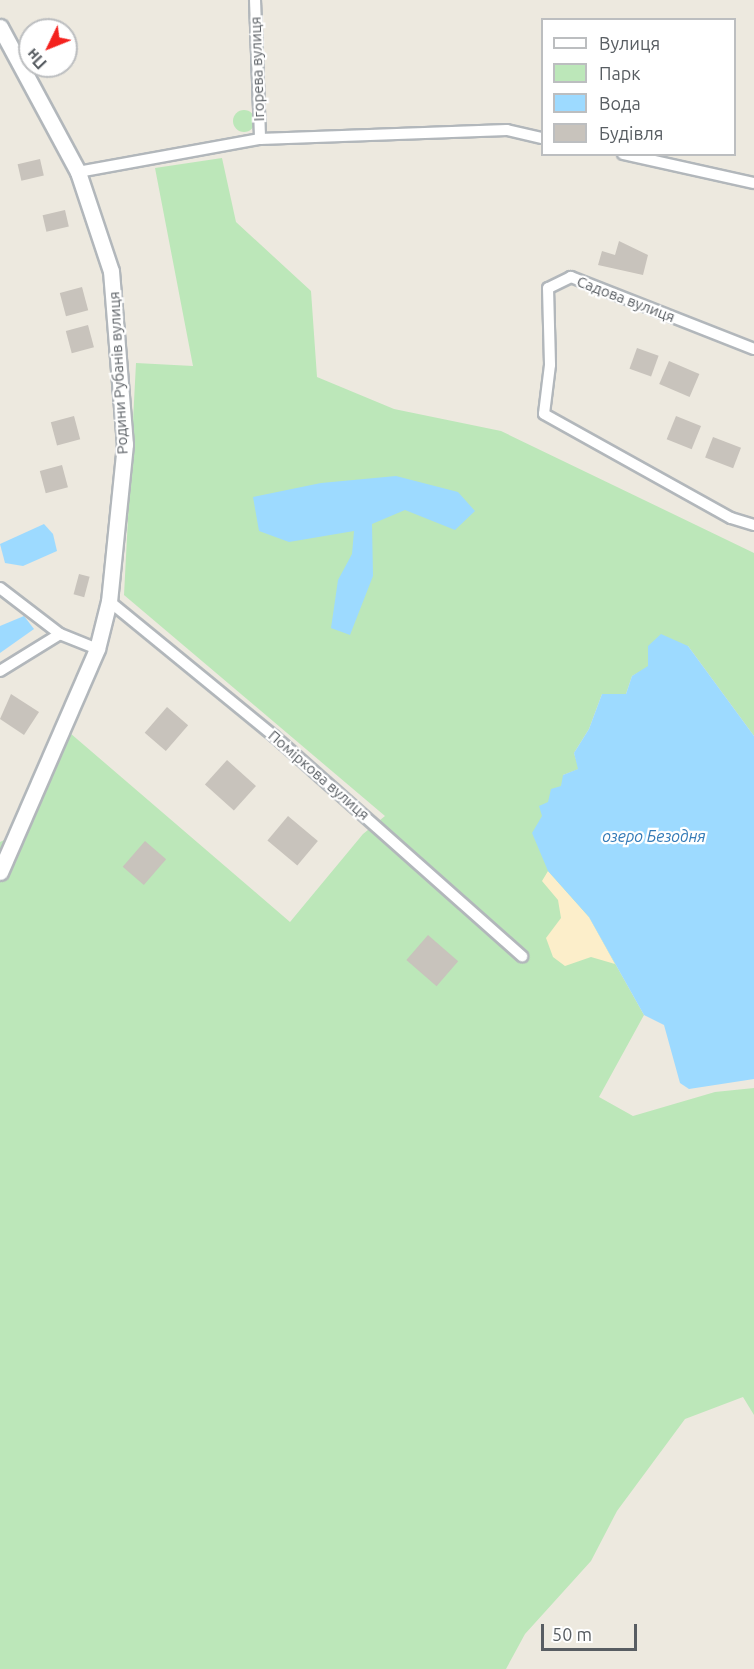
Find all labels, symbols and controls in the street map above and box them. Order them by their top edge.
street label: Ігорева вулиця [246,16,268,122]
north arrow [18,18,78,78]
legend [541,18,736,156]
text: Вулиця [599,33,660,53]
text: Пн [23,45,50,73]
text: Парк [599,63,640,83]
text: Вода [599,93,641,113]
text: Будівля [599,123,664,143]
street label: Садова вулиця [574,272,678,326]
street label: Родини Рубанів вулиця [105,291,131,455]
street label: Поміркова вулиця [265,726,373,824]
water label: озеро Безодня [602,826,706,846]
scale bar [544,1612,640,1650]
text: 50 m [552,1624,592,1644]

